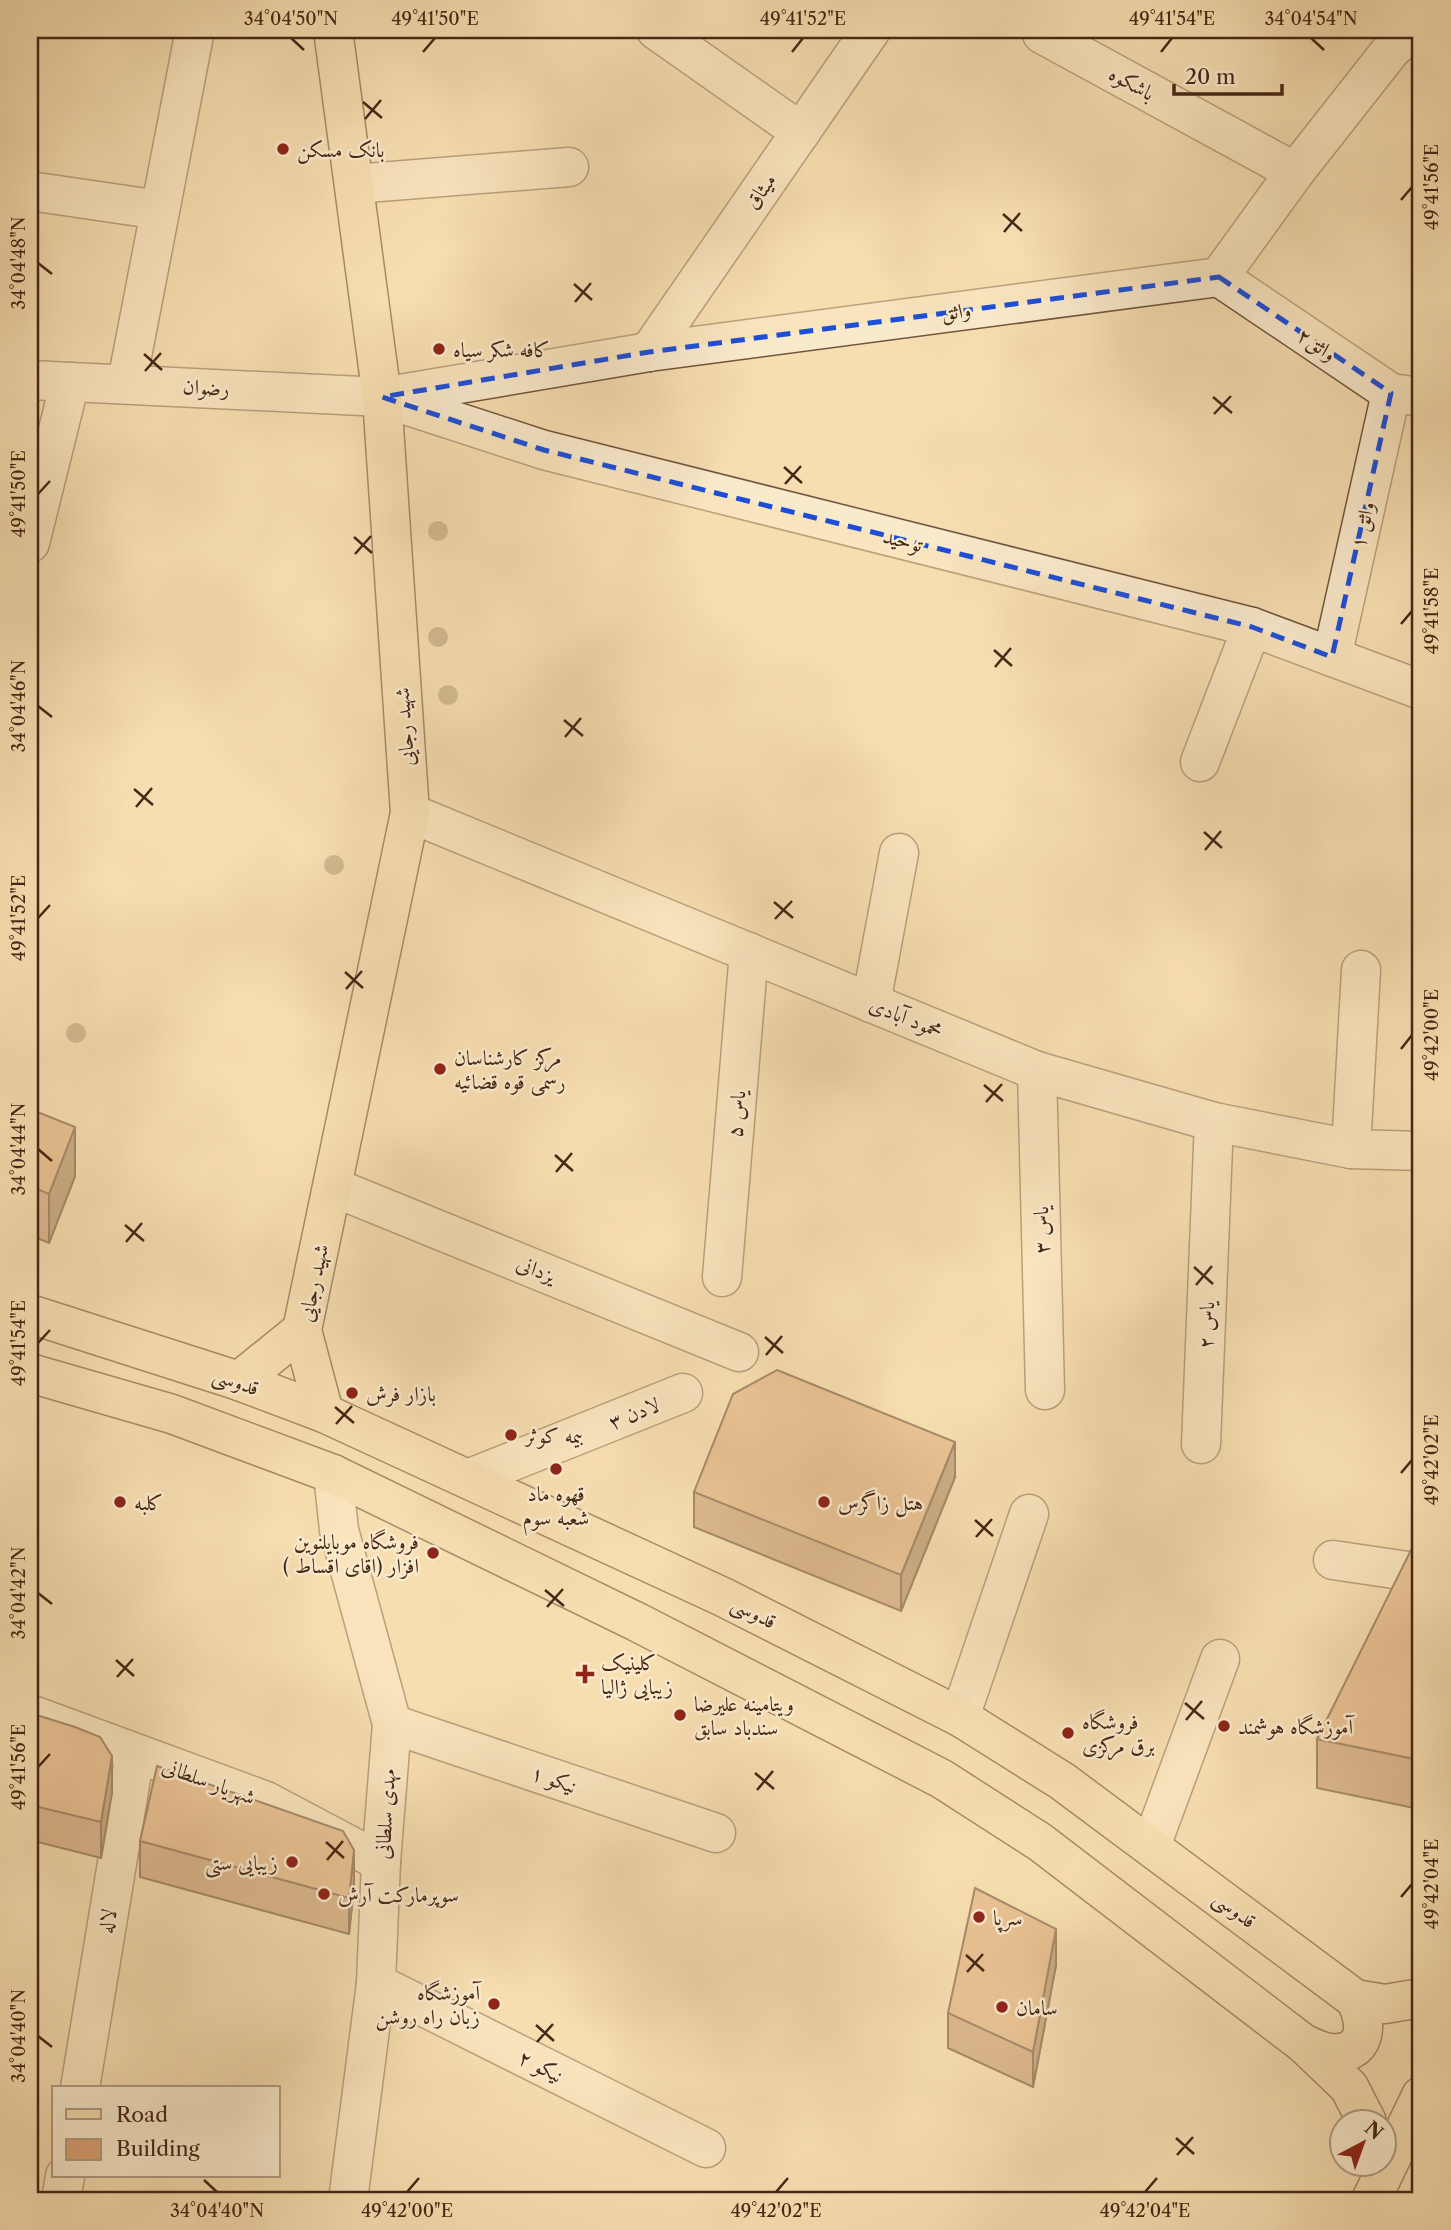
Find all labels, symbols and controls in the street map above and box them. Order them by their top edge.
text: 34°04'50"N [244,8,338,30]
text: 49°41'50"E [391,8,479,30]
text: 49°41'52"E [760,8,846,30]
text: 49°41'54"E [1129,8,1215,30]
text: 34°04'54"N [1264,8,1358,30]
scale bar [1174,52,1283,96]
street label: باشکوه [1104,60,1159,106]
text: 20 m [1185,64,1236,89]
place label: بانک مسکن [297,137,385,164]
marker: بانک مسکن [275,141,291,157]
text: 49°41'56"E [1421,144,1443,230]
street label: میثاق [739,168,781,214]
text: 34°04'48"N [8,216,30,310]
street label: واثق [940,297,973,326]
street label: واثق۲ [1292,322,1341,367]
place label: کافه شکر سیاه [453,337,550,363]
marker: کافه شکر سیاه [431,341,447,357]
street label: رضوان [182,373,230,402]
text: 49°41'50"E [8,450,30,538]
street label: واثق ۱ [1344,499,1381,551]
street label: توحید [880,523,926,558]
text: 49°41'58"E [1421,568,1443,654]
text: 34°04'46"N [8,659,30,752]
street label: شهید رجایی [389,687,421,767]
text: 49°41'52"E [8,875,30,961]
text: 49°42'00"E [1421,989,1443,1081]
street label: محمود آبادی [865,991,946,1044]
place label: مرکز کارشناسان رسمی قوه قضائیه [454,1045,566,1096]
marker: مرکز کارشناسان رسمی قوه قضائیه [432,1061,448,1077]
street label: یاس ۵ [721,1088,752,1139]
text: 34°04'44"N [8,1102,30,1195]
street label: یاس ۳ [1028,1205,1055,1254]
street label: شهید رجایی [293,1242,335,1325]
street label: یزدانی [513,1250,561,1289]
text: 49°41'54"E [8,1300,30,1386]
street label: یاس ۲ [1193,1300,1220,1349]
street label: قدوسی [209,1362,262,1403]
place label: بازار فرش [366,1381,436,1407]
marker: بازار فرش [344,1385,360,1401]
street label: لادن ۳ [605,1392,663,1434]
text: 49°42'02"E [1421,1414,1443,1506]
place label: بیمه کوثر [523,1423,584,1449]
marker: بیمه کوثر [503,1427,519,1443]
marker: قهوه ماد شعبه سوم [548,1461,564,1477]
place label: قهوه ماد شعبه سوم [523,1481,589,1536]
place label: هتل زاگرس [838,1489,923,1518]
place label: کلبه [134,1490,163,1516]
marker: کلبه [112,1494,128,1510]
marker: هتل زاگرس [816,1494,832,1510]
place label: فروشگاه موبایلنوین افزار (اقای اقساط ) [283,1529,419,1579]
marker: فروشگاه موبایلنوین افزار (اقای اقساط ) [425,1545,441,1561]
text: 34°04'42"N [8,1546,30,1640]
street label: قدوسی [726,1590,781,1636]
place label: کلینیک زیبایی ژالیا [601,1650,673,1701]
marker: کلینیک زیبایی ژالیا [575,1664,595,1684]
place label: ویتامینه علیرضا سندباد سابق [694,1691,794,1741]
marker: ویتامینه علیرضا سندباد سابق [672,1707,688,1723]
place label: فروشگاه برق مرکزی [1082,1709,1155,1761]
place label: آموزشگاه هوشمند [1238,1714,1356,1740]
marker: آموزشگاه هوشمند [1216,1718,1232,1734]
text: 49°41'56"E [8,1724,30,1810]
marker: فروشگاه برق مرکزی [1060,1725,1076,1741]
street label: شهریار سلطانی [158,1753,259,1811]
street label: نیکو ۱ [527,1760,580,1799]
street label: مهدی سلطانی [369,1768,403,1860]
text: 49°42'04"E [1421,1838,1443,1930]
place label: زیبایی ستی [205,1850,278,1878]
marker: زیبایی ستی [284,1854,300,1870]
place label: سوپرمارکت آرش [338,1882,459,1908]
street label: قدوسی [1207,1885,1261,1936]
marker: سوپرمارکت آرش [316,1886,332,1902]
place label: سرپا [993,1905,1022,1933]
street label: لاله [93,1907,121,1935]
marker: سرپا [971,1909,987,1925]
place label: آموزشگاه زبان راه روشن [376,1980,482,2031]
text: 34°04'40"N [8,1989,30,2083]
place label: سامان [1016,1995,1058,2020]
marker: آموزشگاه زبان راه روشن [486,1996,502,2012]
marker: سامان [994,1999,1010,2015]
street label: نیکو ۲ [514,2044,568,2089]
legend [52,2086,280,2178]
text: Road [116,2102,168,2127]
north arrow [1328,2108,1398,2178]
text: N [1360,2116,1388,2145]
text: Building [116,2136,201,2161]
text: 34°04'40"N [170,2200,264,2222]
text: 49°42'00"E [361,2200,453,2222]
text: 49°42'02"E [730,2200,822,2222]
text: 49°42'04"E [1099,2200,1191,2222]

